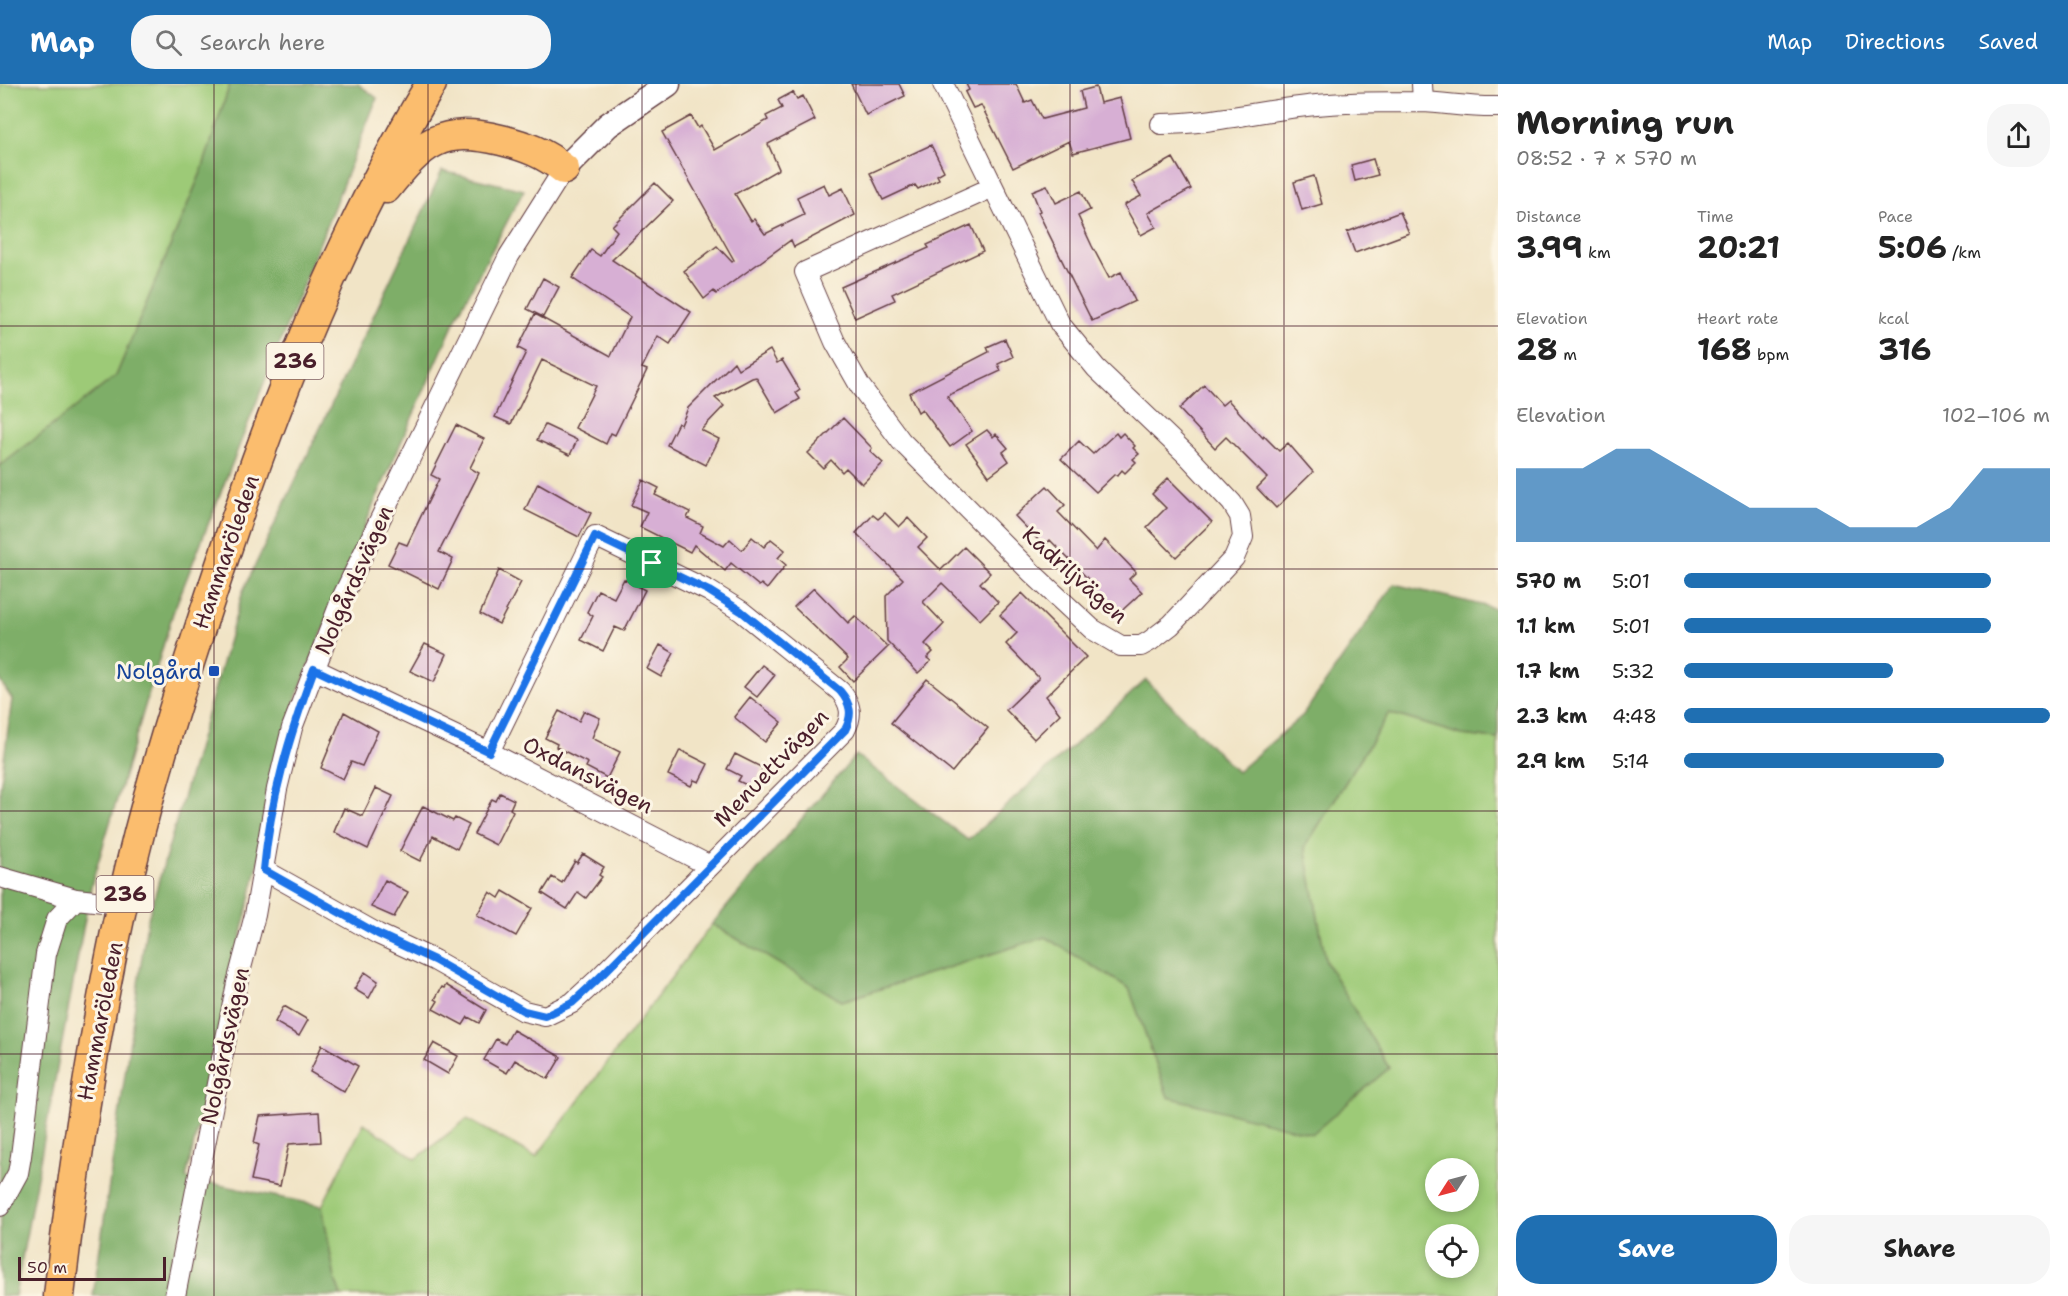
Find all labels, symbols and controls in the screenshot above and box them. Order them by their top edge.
search box [131,15,551,69]
text: Map [30,23,95,61]
icon: search [152,26,185,59]
text: Search here [200,28,325,57]
text: Map [1767,28,1812,56]
text: Directions [1845,28,1945,56]
text: Saved [1978,28,2038,56]
text: Morning run [1516,100,1734,145]
button: share [1987,104,2050,167]
text: 08:52 · 7 × 570 m [1516,145,1697,171]
text: Distance [1516,206,1582,227]
text: Time [1697,206,1734,227]
text: Pace [1878,206,1913,227]
text: 3.99 [1516,227,1583,268]
text: 20:21 [1697,227,1780,268]
text: 5:06 [1878,227,1947,268]
text: km [1583,242,1611,263]
text: /km [1947,242,1981,263]
text: Elevation [1516,308,1588,329]
text: Heart rate [1697,308,1779,329]
text: kcal [1878,308,1909,329]
text: 28 [1516,329,1558,370]
text: 168 [1697,329,1752,370]
text: 316 [1878,329,1932,370]
road number: 236 [266,343,324,379]
text: m [1558,344,1577,365]
text: bpm [1752,344,1789,365]
text: Elevation [1516,402,1606,428]
text: 102–106 m [1942,402,2050,428]
street label: Hammaröleden [186,471,266,633]
street label: Nolgårdsvägen [308,501,400,659]
street label: Kadriljvägen [1016,520,1134,630]
pin [626,537,677,588]
icon: arrive [635,546,668,579]
text: 570 m [1516,568,1581,594]
text: 5:01 [1612,568,1650,594]
text: 1.1 km [1516,613,1575,639]
text: 5:01 [1612,613,1650,639]
place label: Nolgård [116,657,202,686]
text: 1.7 km [1516,658,1580,684]
text: 5:32 [1612,658,1655,684]
marker: Nolgård [207,664,221,678]
street label: Menuettvägen [707,703,835,833]
text: 2.3 km [1516,703,1587,729]
text: 4:48 [1612,703,1657,729]
street label: Oxdansvägen [518,730,658,820]
text: 2.9 km [1516,748,1585,774]
text: 5:14 [1612,748,1649,774]
road number: 236 [96,876,154,912]
street label: Hammaröleden [70,939,130,1103]
street label: Nolgårdsvägen [194,965,256,1127]
north arrow [1425,1158,1479,1212]
map controls [1425,1158,1479,1278]
button: Save [1516,1215,1777,1284]
button: Share [1789,1215,2050,1284]
button: locate [1425,1224,1479,1278]
scale bar [18,1254,166,1282]
text: 50 m [27,1257,67,1278]

